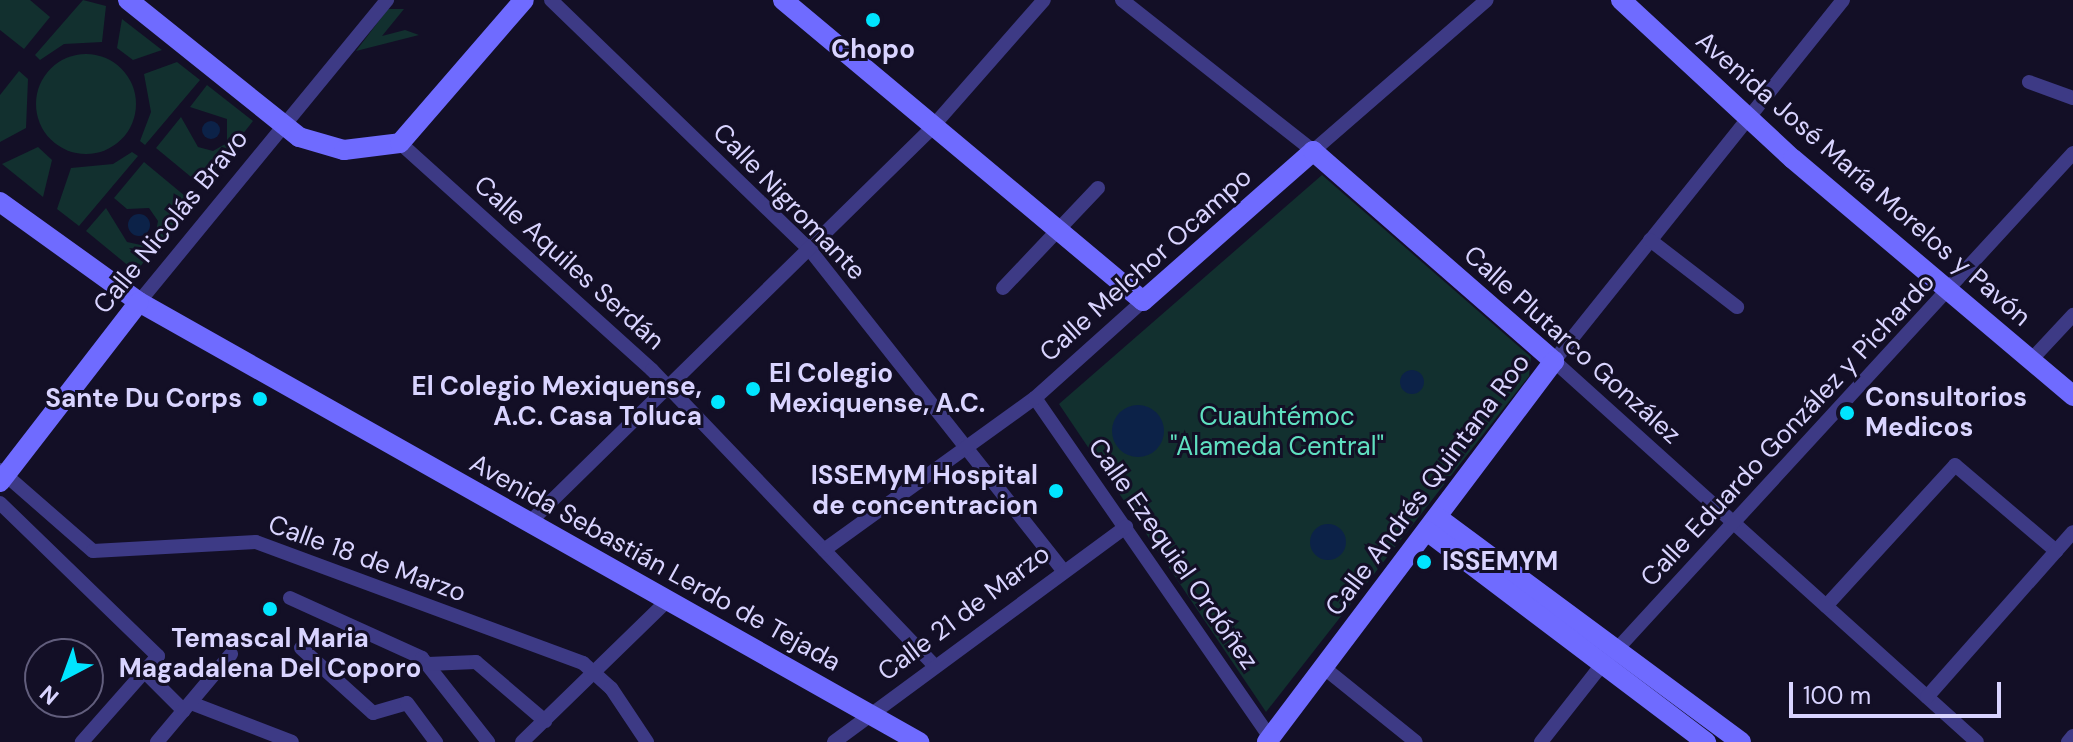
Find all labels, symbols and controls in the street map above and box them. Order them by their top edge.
marker: Chopo [862,9,884,31]
street label: Avenida José María Morelos y Pavón [1689,25,2037,333]
place label: Chopo [831,34,915,66]
street label: Calle Nigromante [706,117,872,287]
street label: Calle Nicolás Bravo [87,124,255,320]
street label: Calle Melchor Ocampo [1034,162,1258,368]
street label: Calle Aquiles Serdán [468,169,670,357]
street label: Calle Plutarco González [1457,239,1687,451]
street label: Calle Eduardo González y Pichardo [1634,267,1942,593]
street label: Calle Andrés Quintana Roo [1319,348,1537,622]
place label: El Colegio Mexiquense, A.C. [769,358,985,420]
place label: El Colegio Mexiquense, A.C. Casa Toluca [412,371,702,432]
marker: El Colegio Mexiquense, A.C. [744,380,762,398]
place label: Consultorios Medicos [1865,382,2027,444]
place label: Sante Du Corps [45,383,242,415]
marker: Sante Du Corps [249,388,271,410]
marker: El Colegio Mexiquense, A.C. Casa Toluca [709,393,727,411]
park label: Cuauhtémoc "Alameda Central" [1170,401,1384,462]
marker: Consultorios Medicos [1836,402,1858,424]
street label: Calle Ezequiel Ordóñez [1081,432,1265,676]
street label: Avenida Sebastián Lerdo de Tejada [464,448,846,678]
place label: ISSEMyM Hospital de concentracion [811,460,1038,522]
marker: ISSEMyM Hospital de concentracion [1045,480,1067,502]
street label: Calle 18 de Marzo [264,509,470,609]
street label: Calle 21 de Marzo [872,538,1056,688]
place label: ISSEMYM [1442,546,1558,578]
marker: ISSEMYM [1413,551,1435,573]
marker: Temascal Maria Magadalena Del Coporo [259,598,281,620]
place label: Temascal Maria Magadalena Del Coporo [119,623,421,684]
north arrow [24,638,104,718]
scale bar [1793,666,2005,716]
text: N [34,679,65,711]
text: 100 m [1803,680,1871,711]

